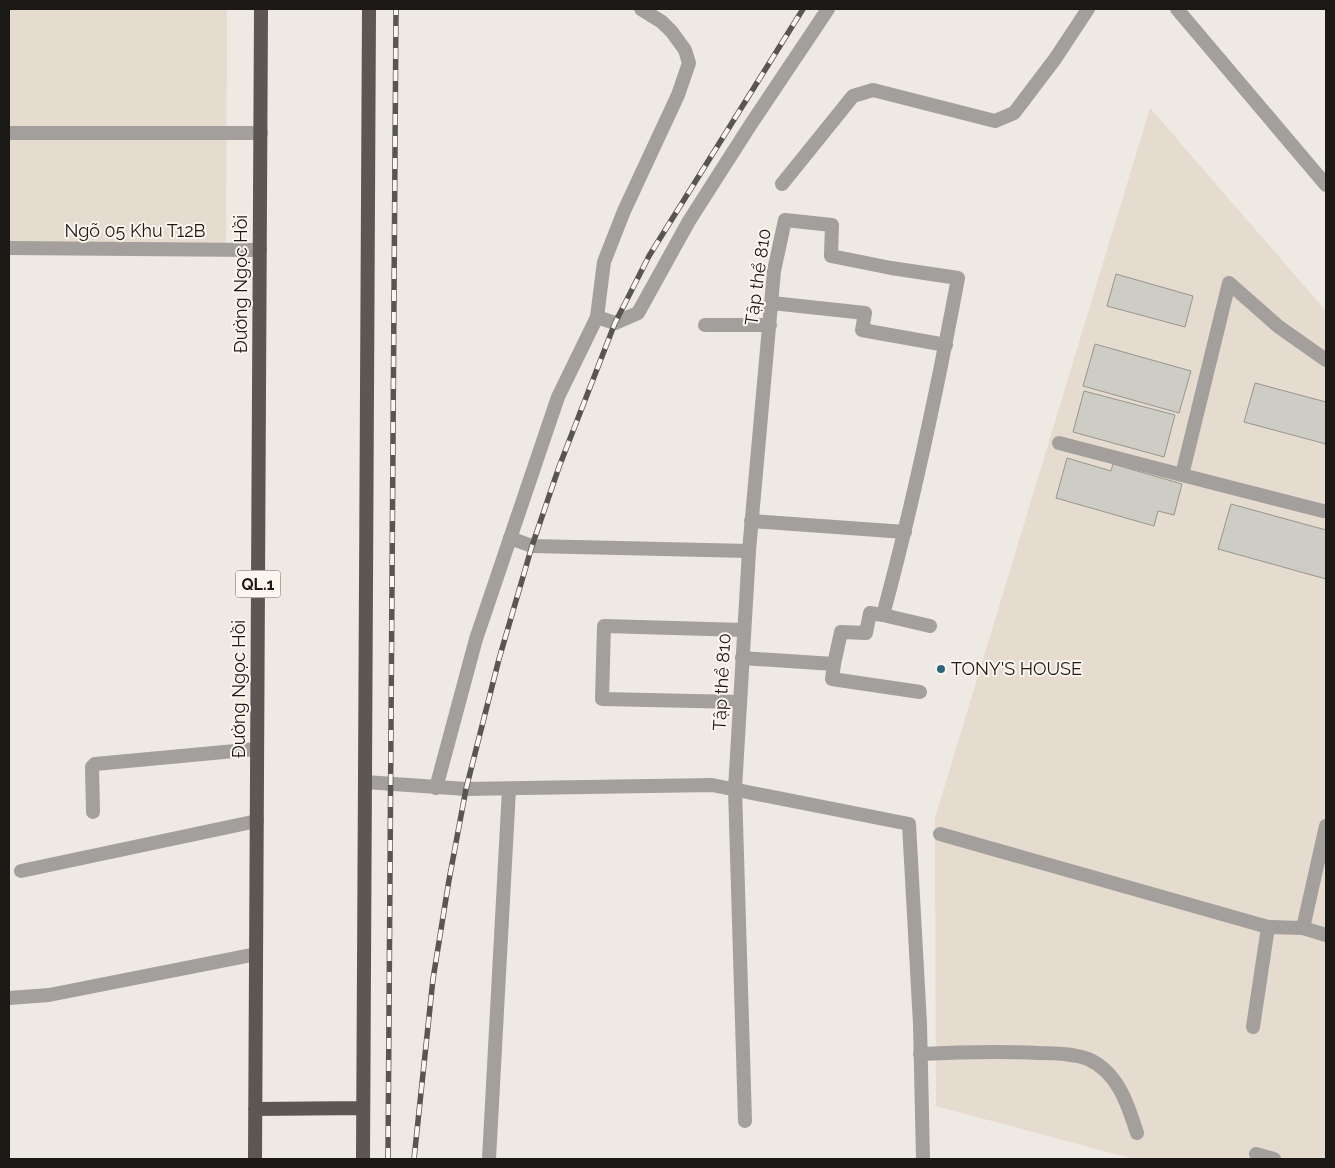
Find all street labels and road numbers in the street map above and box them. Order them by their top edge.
street label: Đường Ngọc Hồi [230,215,251,353]
street label: Ngõ 05 Khu T12B [64,220,206,241]
street label: Tập thể 810 [740,227,775,327]
road number: QL.1 [236,570,280,598]
street label: Đường Ngọc Hồi [228,620,249,758]
street label: Tập thể 810 [708,633,735,731]

